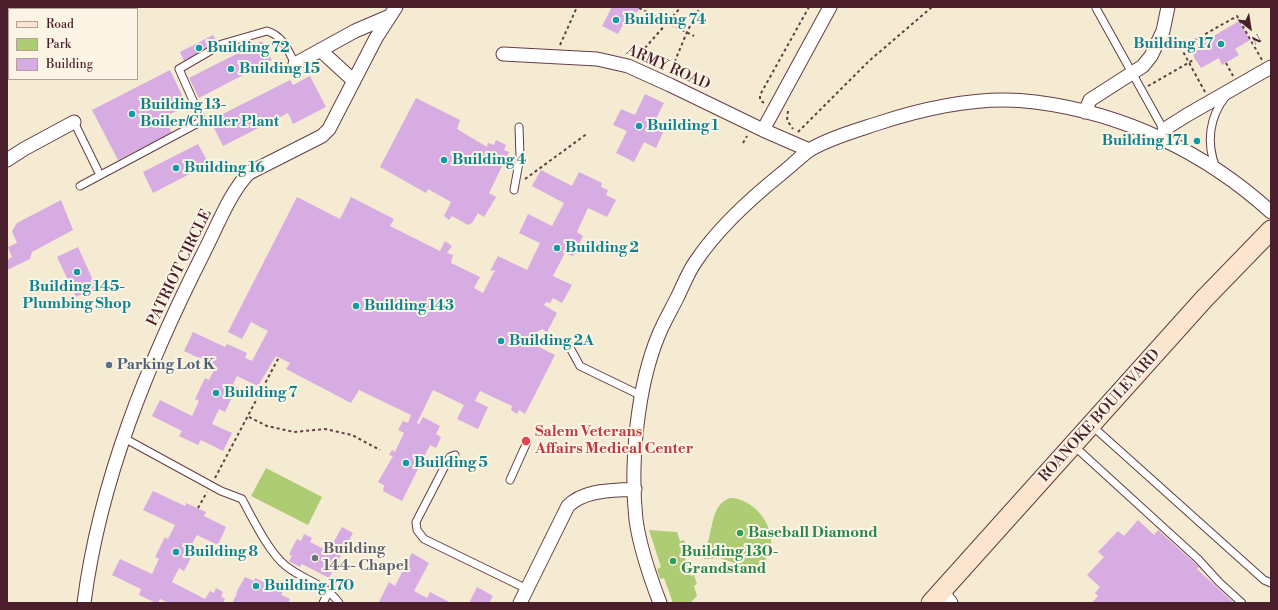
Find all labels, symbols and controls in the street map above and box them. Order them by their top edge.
legend [8,8,138,80]
north arrow [1230,8,1270,48]
place label: Building 74 [624,11,706,29]
marker: Building 74 [611,15,621,25]
text: Road [46,17,74,32]
text: N [1249,30,1263,47]
place label: Building 17 [1133,35,1213,53]
text: Park [46,37,71,52]
place label: Building 72 [207,39,289,57]
marker: Building 17 [1216,39,1226,49]
street label: ARMY ROAD [623,41,713,95]
marker: Building 72 [194,43,204,53]
text: Building [46,57,93,72]
place label: Building 15 [239,60,320,78]
marker: Building 15 [226,64,236,74]
place label: Building 13- Boiler/Chiller Plant [140,96,279,131]
marker: Building 13- Boiler/Chiller Plant [127,109,137,119]
place label: Building 1 [647,117,719,135]
marker: Building 1 [634,121,644,131]
place label: Building 171 [1102,132,1189,150]
marker: Building 171 [1192,136,1202,146]
place label: Building 4 [452,151,527,169]
marker: Building 4 [439,155,449,165]
place label: Building 16 [184,159,265,177]
marker: Building 16 [171,163,181,173]
street label: PATRIOT CIRCLE [144,207,216,329]
place label: Building 2 [565,239,639,257]
marker: Building 2 [552,243,562,253]
marker: Building 145- Plumbing Shop [72,267,82,277]
place label: Building 145- Plumbing Shop [23,278,131,313]
place label: Building 143 [364,297,454,315]
marker: Building 143 [351,301,361,311]
place label: Building 2A [509,332,594,350]
marker: Building 2A [496,336,506,346]
street label: ROANOKE BOULEVARD [1036,346,1164,486]
place label: Parking Lot K [117,356,215,374]
marker: Parking Lot K [104,360,114,370]
place label: Building 7 [224,384,297,402]
marker: Building 7 [211,388,221,398]
place label: Salem Veterans Affairs Medical Center [535,423,693,458]
marker: Salem Veterans Affairs Medical Center [520,435,532,447]
place label: Building 5 [414,454,488,472]
marker: Building 5 [401,458,411,468]
place label: Baseball Diamond [748,524,878,542]
marker: Baseball Diamond [735,528,745,538]
place label: Building 144- Chapel [323,540,409,575]
place label: Building 8 [184,543,258,561]
place label: Building 130- Grandstand [681,543,779,578]
marker: Building 8 [171,547,181,557]
marker: Building 144- Chapel [310,553,320,563]
marker: Building 130- Grandstand [668,556,678,566]
place label: Building 170 [264,577,354,595]
marker: Building 170 [251,581,261,591]

